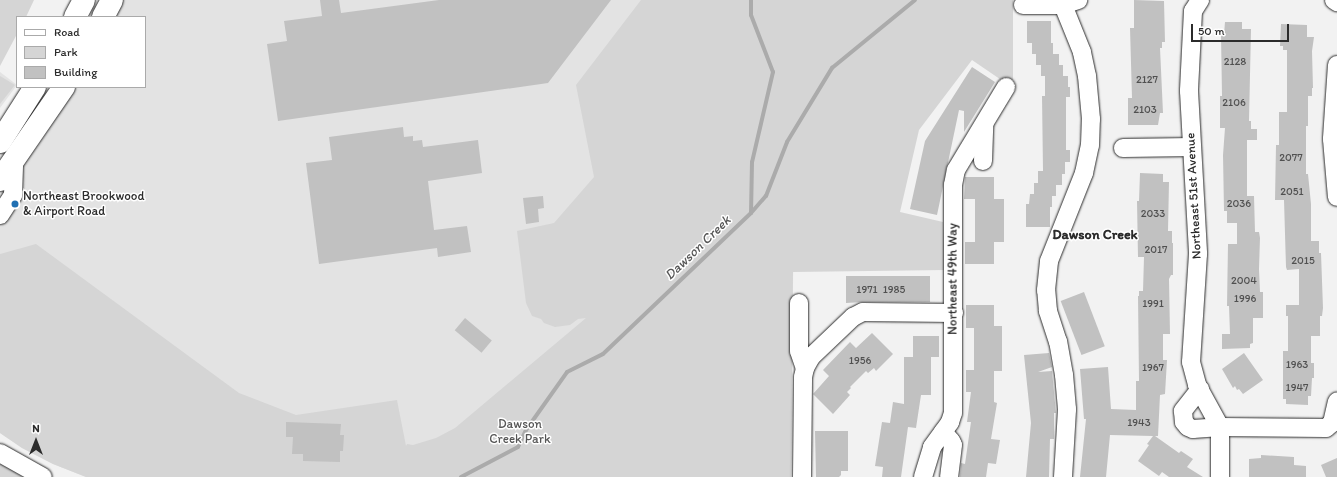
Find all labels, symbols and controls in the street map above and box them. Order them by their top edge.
legend [16,16,146,88]
scale bar [1193,16,1291,42]
text: 50 m [1198,24,1224,38]
text: Road [54,25,80,39]
text: Park [54,45,78,59]
house number: 2128 [1224,55,1246,69]
text: Building [54,65,97,79]
house number: 2127 [1136,73,1158,87]
house number: 2106 [1222,96,1246,110]
house number: 2103 [1133,103,1157,117]
street label: Northeast 51st Avenue [1183,133,1205,259]
house number: 2077 [1279,151,1303,165]
house number: 2051 [1280,185,1304,199]
place label: Northeast Brookwood & Airport Road [23,189,145,220]
house number: 2036 [1227,197,1251,211]
marker: Northeast Brookwood & Airport Road [10,199,20,209]
house number: 2033 [1141,207,1165,221]
water label: Dawson Creek [661,212,735,284]
street label: Northeast 49th Way [945,223,961,335]
district label: Dawson Creek [1052,227,1138,243]
house number: 2017 [1144,243,1168,257]
house number: 2015 [1291,254,1315,268]
house number: 2004 [1231,274,1257,288]
house number: 1971 [856,283,878,297]
house number: 1985 [883,283,905,297]
house number: 1996 [1234,292,1256,306]
house number: 1991 [1142,297,1164,311]
house number: 1956 [849,354,871,368]
house number: 1963 [1286,358,1308,372]
house number: 1967 [1142,361,1164,375]
house number: 1947 [1286,381,1308,395]
house number: 1943 [1127,416,1151,430]
park label: Dawson Creek Park [490,417,550,448]
north arrow [16,421,56,461]
text: N [32,422,40,435]

